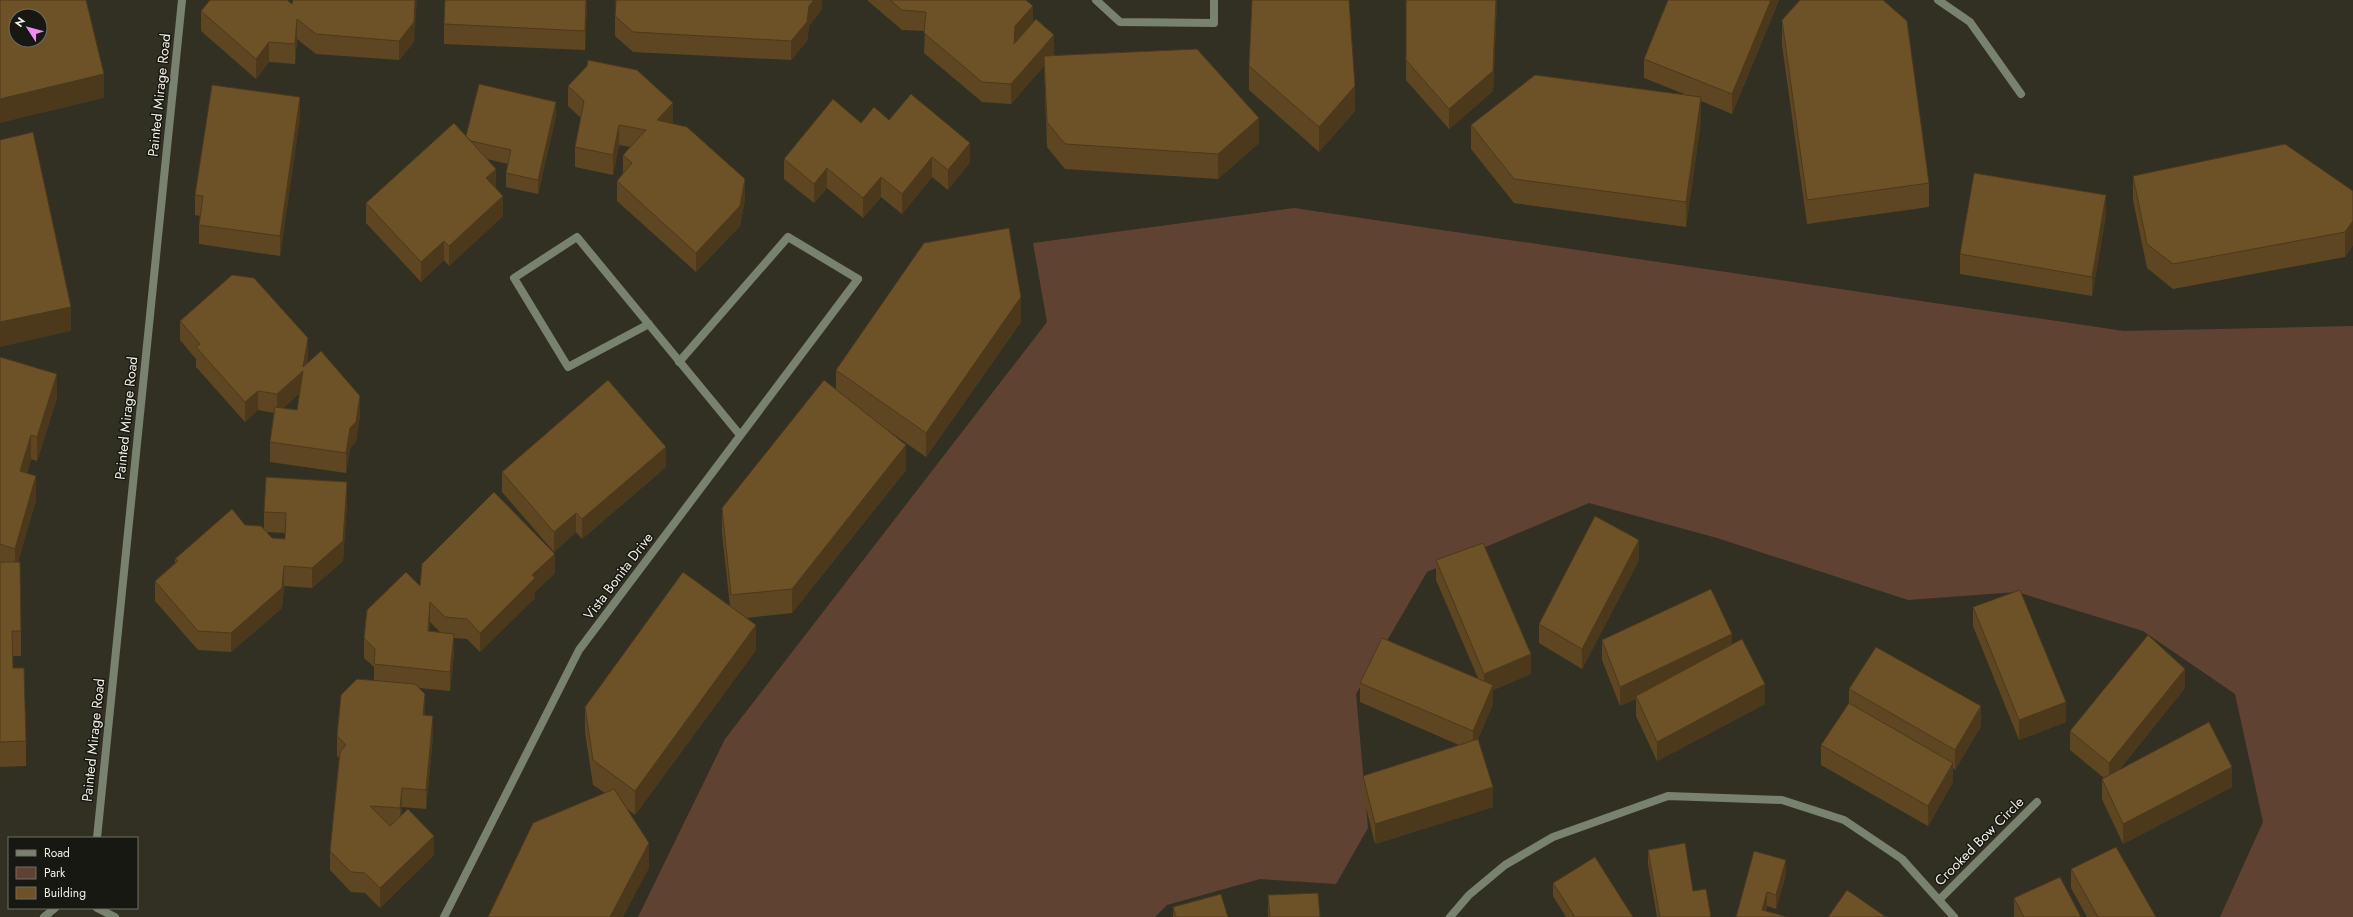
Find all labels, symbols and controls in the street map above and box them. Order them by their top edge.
north arrow [8,8,48,48]
text: N [11,14,29,30]
street label: Painted Mirage Road [143,32,175,158]
street label: Painted Mirage Road [110,355,142,481]
street label: Vista Bonita Drive [579,528,657,624]
street label: Painted Mirage Road [77,677,109,803]
street label: Crooked Bow Circle [1930,792,2028,890]
legend [8,837,138,909]
text: Road [44,844,70,862]
text: Park [44,864,66,882]
text: Building [44,884,86,902]

